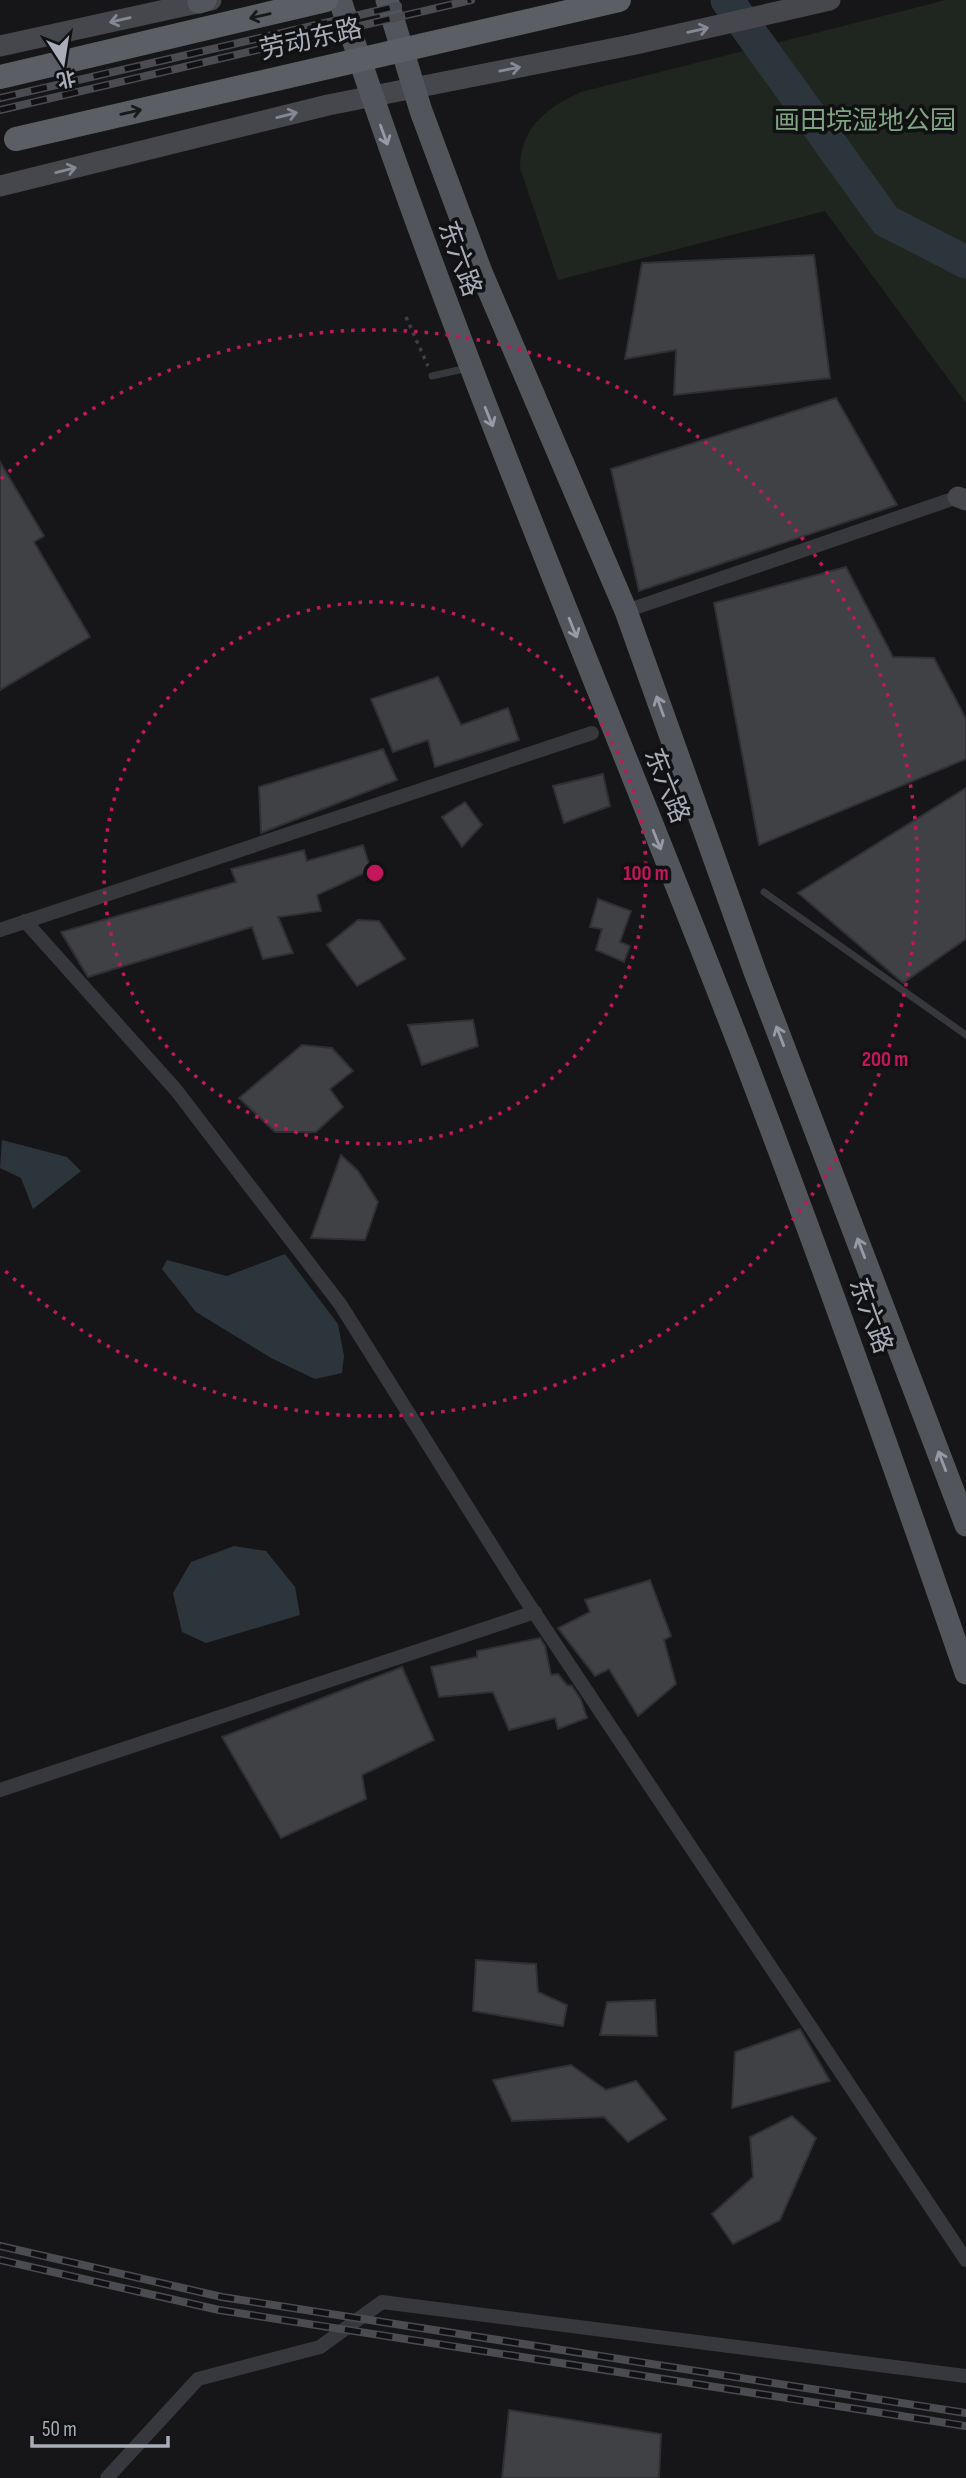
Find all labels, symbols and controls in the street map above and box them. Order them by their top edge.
one-way arrow [249,9,272,23]
street label: 劳动东路 [257,13,365,67]
one-way arrow [109,14,132,27]
one-way arrow [686,23,709,36]
north arrow [28,28,98,98]
one-way arrow [498,62,521,75]
text: 北 [55,65,78,91]
one-way arrow [119,105,142,119]
park label: 画田垸湿地公园 [774,106,956,137]
one-way arrow [275,108,298,121]
one-way arrow [379,123,391,145]
one-way arrow [54,163,77,176]
street label: 东六路 [431,217,487,301]
one-way arrow [483,406,496,427]
one-way arrow [567,617,580,639]
one-way arrow [653,696,666,718]
street label: 东六路 [637,744,695,828]
one-way arrow [652,828,665,850]
centre of rings [363,861,387,885]
text: 100 m [623,861,669,886]
one-way arrow [772,1025,785,1047]
text: 200 m [862,1047,908,1072]
one-way arrow [853,1238,866,1260]
street label: 东六路 [842,1274,898,1358]
one-way arrow [934,1450,947,1472]
scale bar [32,2404,168,2448]
text: 50 m [42,2417,77,2442]

